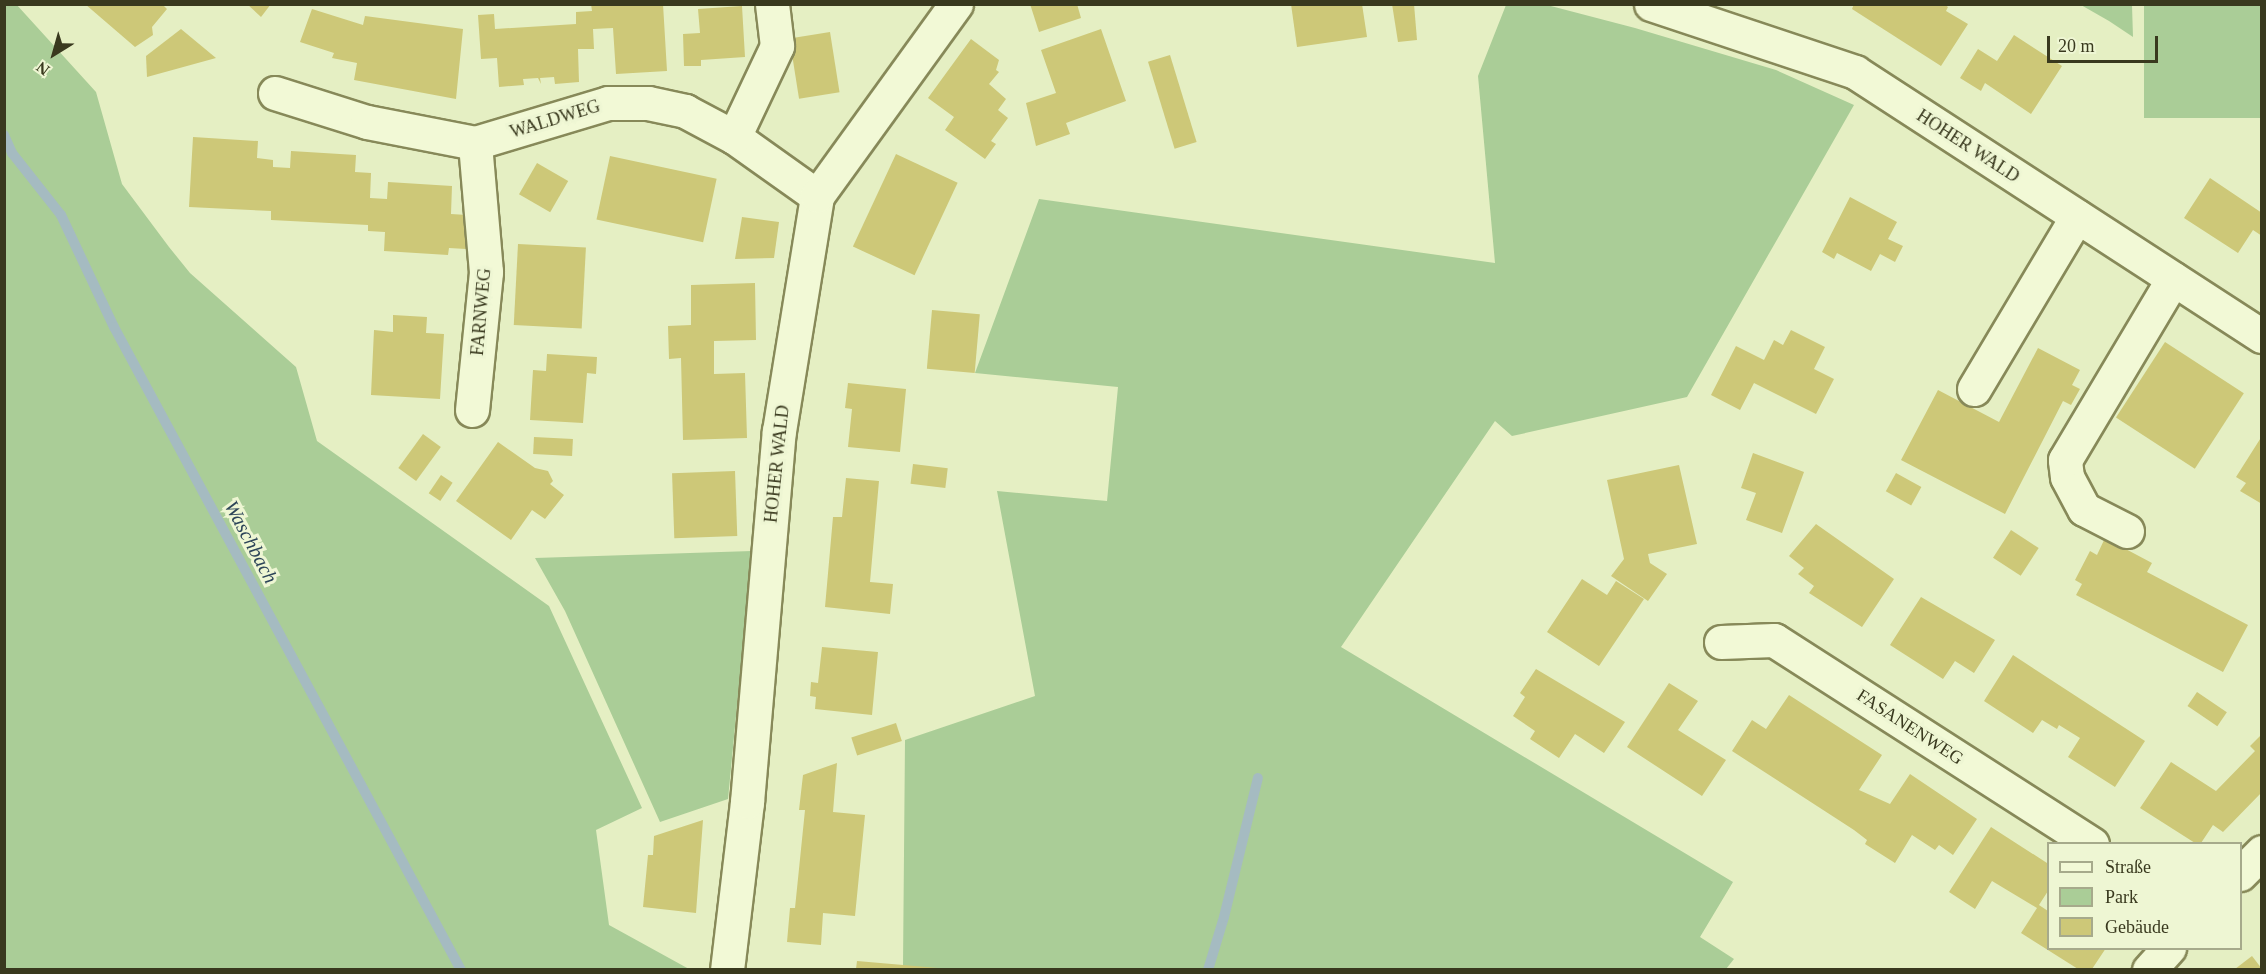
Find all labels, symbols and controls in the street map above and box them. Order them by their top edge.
north arrow [24,24,84,84]
scale bar [2050,24,2161,62]
text: 20 m [2058,36,2095,56]
text: N [33,59,53,79]
street label: WALDWEG [507,95,603,143]
street label: HOHER WALD [1912,105,2024,187]
street label: FARNWEG [466,267,496,357]
street label: HOHER WALD [760,404,794,524]
water label: Waschbach [219,496,283,588]
street label: FASANENWEG [1853,685,1967,769]
legend [2047,842,2242,950]
text: Straße [2105,857,2151,877]
text: Park [2105,887,2138,907]
text: Gebäude [2105,917,2169,937]

